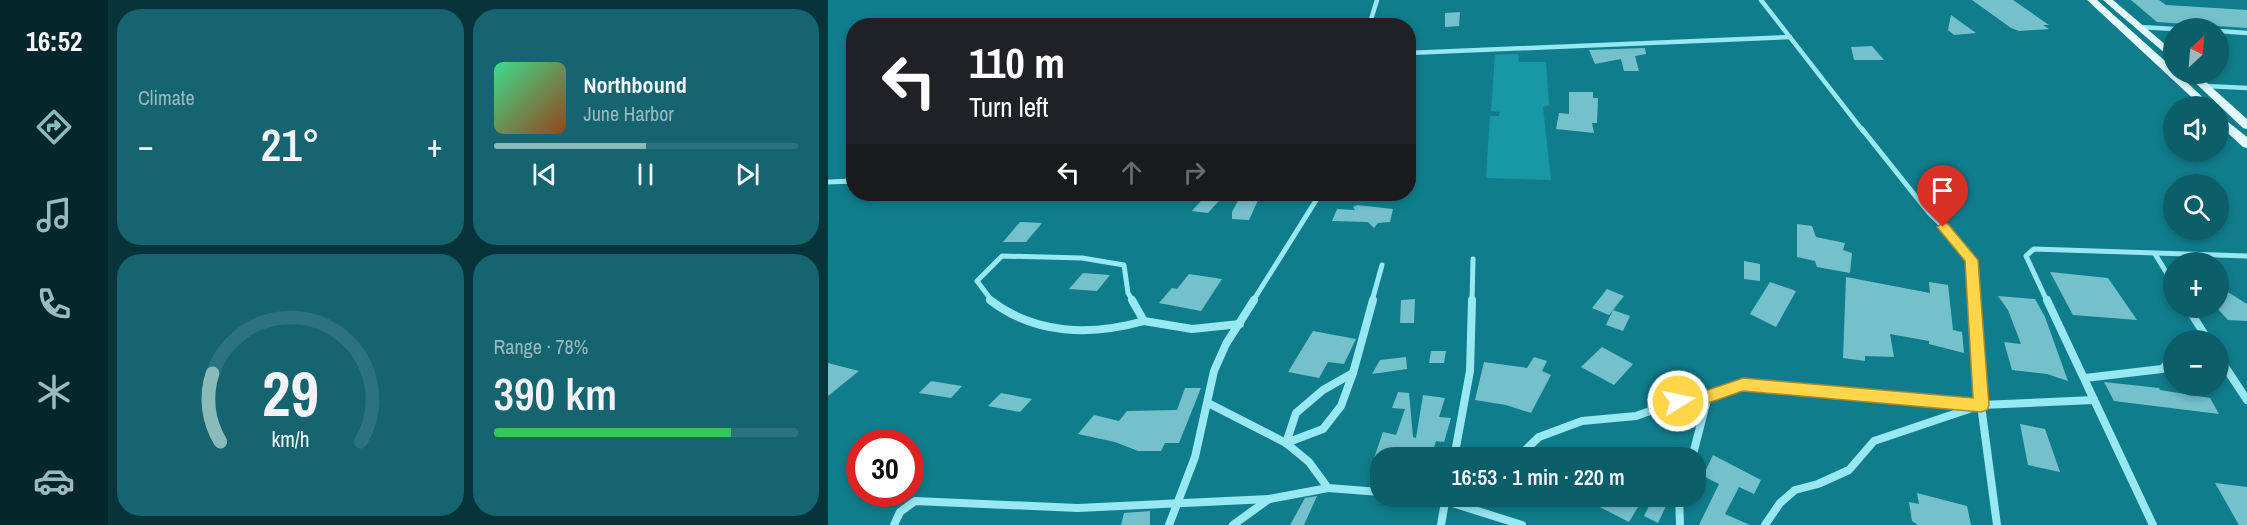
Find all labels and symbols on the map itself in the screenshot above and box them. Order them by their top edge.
north arrow [2163,18,2229,84]
pin [1917,165,1968,227]
position arrow [1646,369,1710,433]
speed limit sign: 30 [846,429,924,507]

